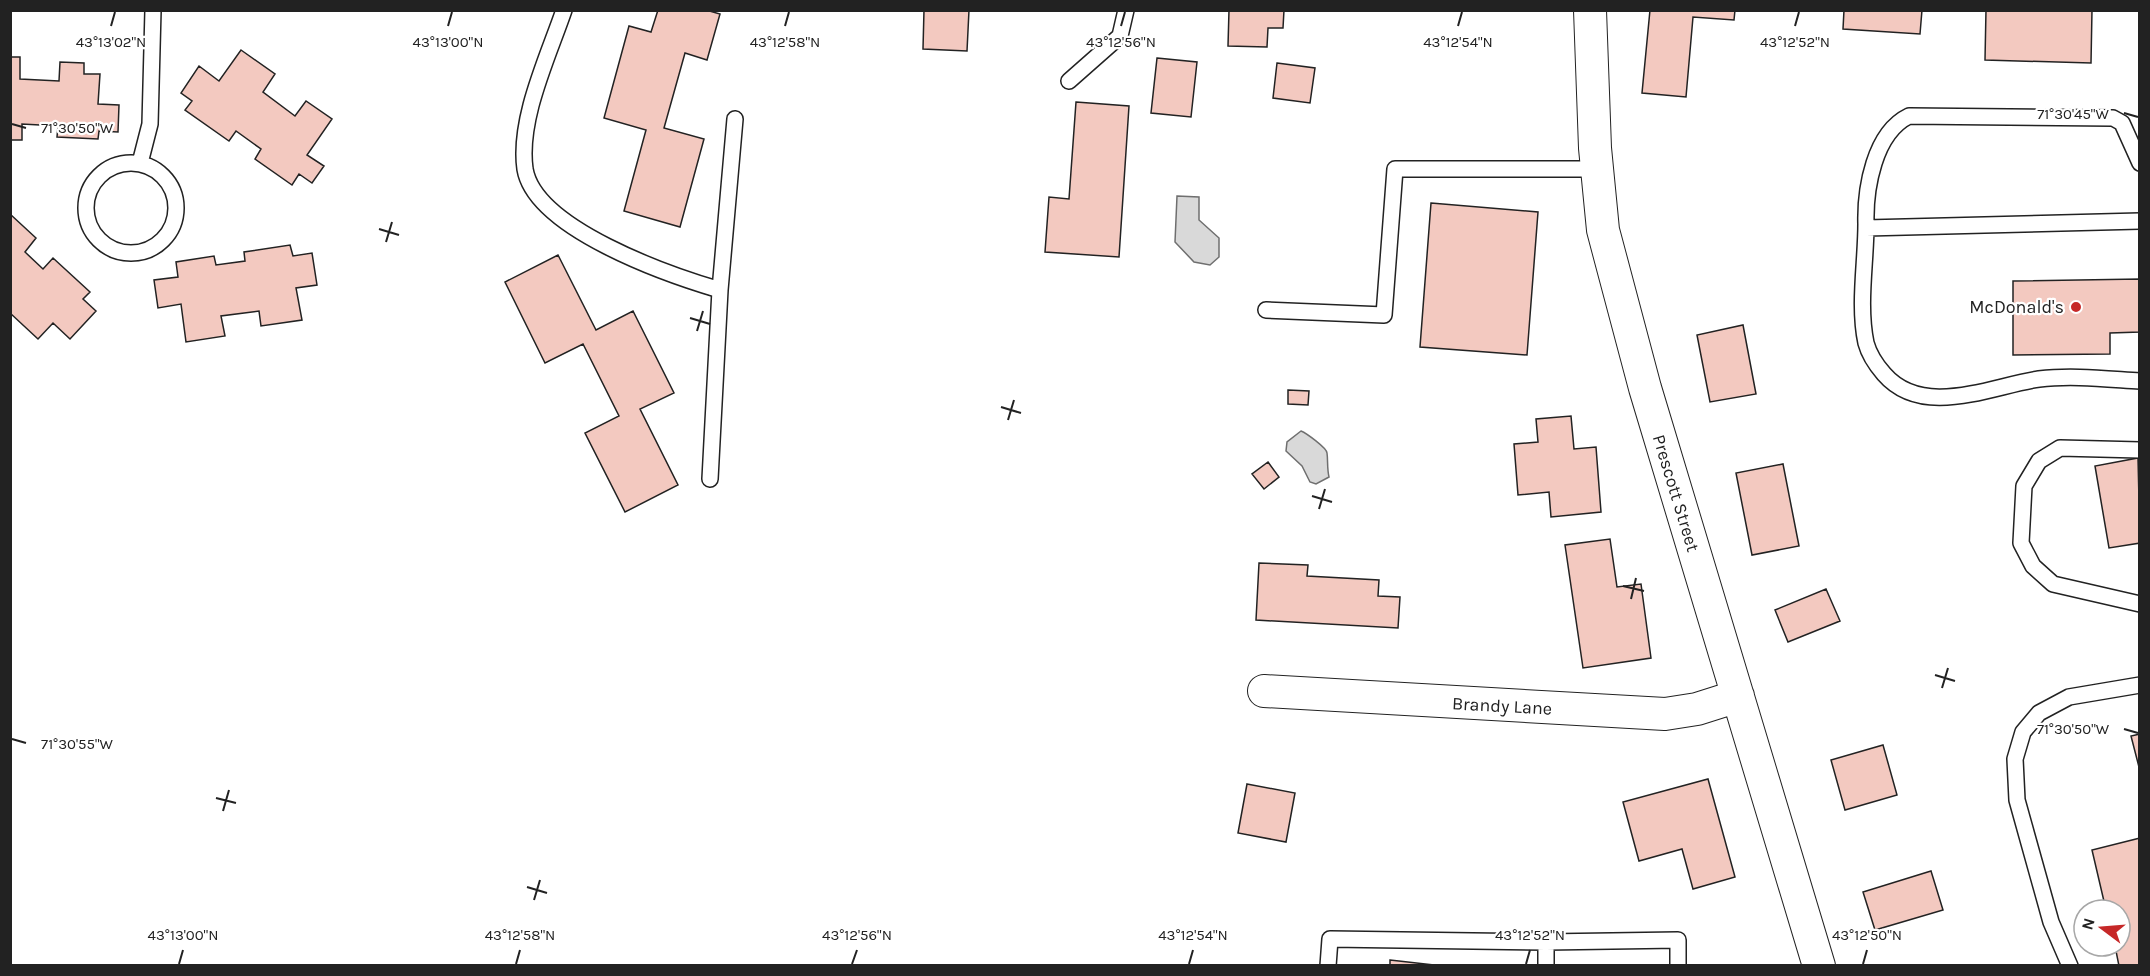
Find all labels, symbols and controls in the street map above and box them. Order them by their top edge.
text: 43°13'02"N [76,33,146,51]
text: 43°13'00"N [413,33,483,51]
text: 43°12'58"N [750,33,820,51]
text: 43°12'56"N [1086,33,1156,51]
text: 43°12'54"N [1423,33,1493,51]
text: 43°12'52"N [1760,33,1830,51]
text: 71°30'45"W [2037,105,2109,123]
text: 71°30'50"W [41,119,114,137]
place label: McDonald's [1969,296,2064,318]
marker: McDonald's [2069,300,2083,314]
street label: Prescott Street [1648,432,1704,555]
street label: Brandy Lane [1451,692,1553,720]
text: 71°30'50"W [2037,720,2110,738]
text: 71°30'55"W [41,735,113,753]
north arrow [2072,898,2132,958]
text: N [2077,916,2099,932]
text: 43°13'00"N [148,926,218,944]
text: 43°12'58"N [485,926,555,944]
text: 43°12'56"N [822,926,892,944]
text: 43°12'54"N [1158,926,1228,944]
text: 43°12'52"N [1495,926,1565,944]
text: 43°12'50"N [1832,926,1902,944]

